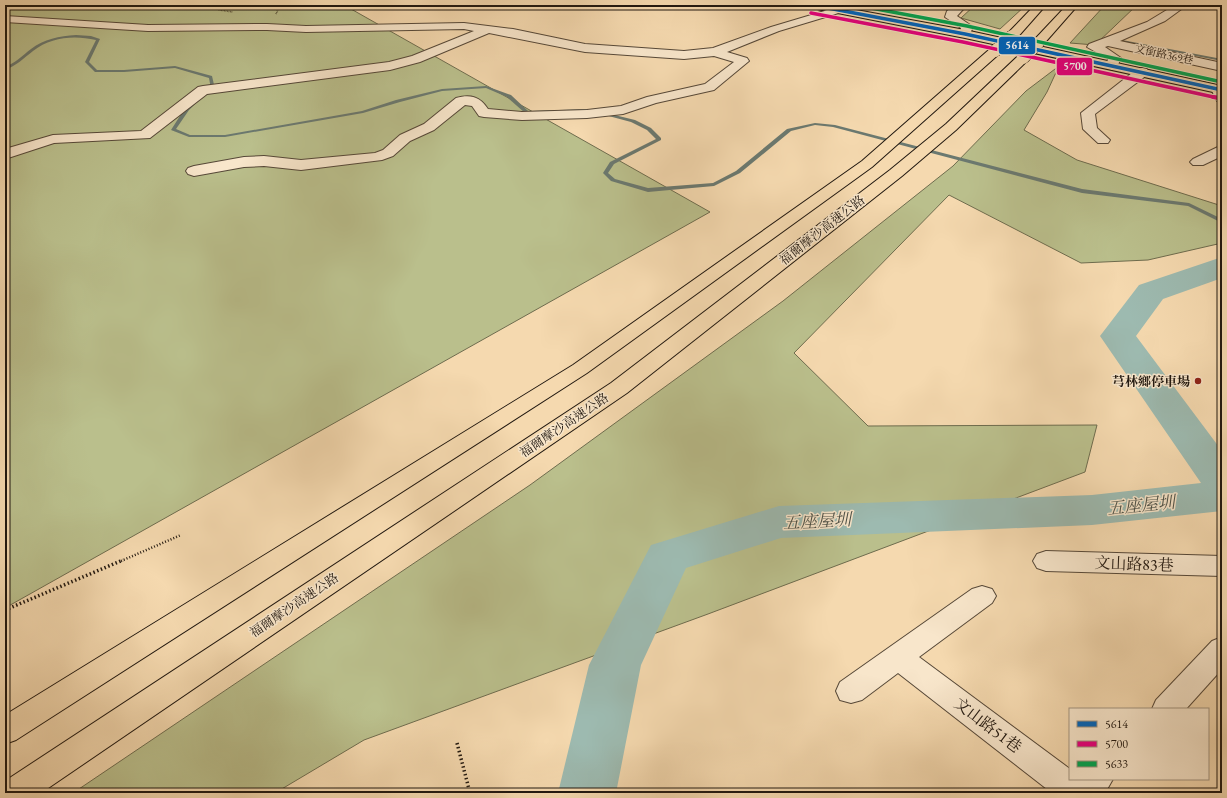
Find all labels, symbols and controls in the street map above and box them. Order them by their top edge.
line badge: 5614 [998,36,1036,55]
text: 5614 [1005,38,1029,52]
street label: 文銜路369巷 [1133,41,1195,67]
line badge: 5700 [1056,57,1093,76]
text: 5700 [1063,59,1087,73]
street label: 福爾摩沙高速公路 [776,191,868,269]
place label: 芎林鄉停車場 [1112,373,1190,390]
marker: 芎林鄉停車場 [1193,376,1203,386]
street label: 福爾摩沙高速公路 [516,389,612,461]
water label: 五座屋圳 [1106,490,1179,519]
water label: 五座屋圳 [782,508,855,534]
street label: 文山路83巷 [1094,552,1174,576]
street label: 福爾摩沙高速公路 [246,569,342,641]
street label: 文山路51巷 [950,693,1026,757]
legend [1069,708,1209,780]
text: 5614 [1105,716,1128,732]
text: 5700 [1105,736,1128,752]
text: 5633 [1105,756,1128,772]

